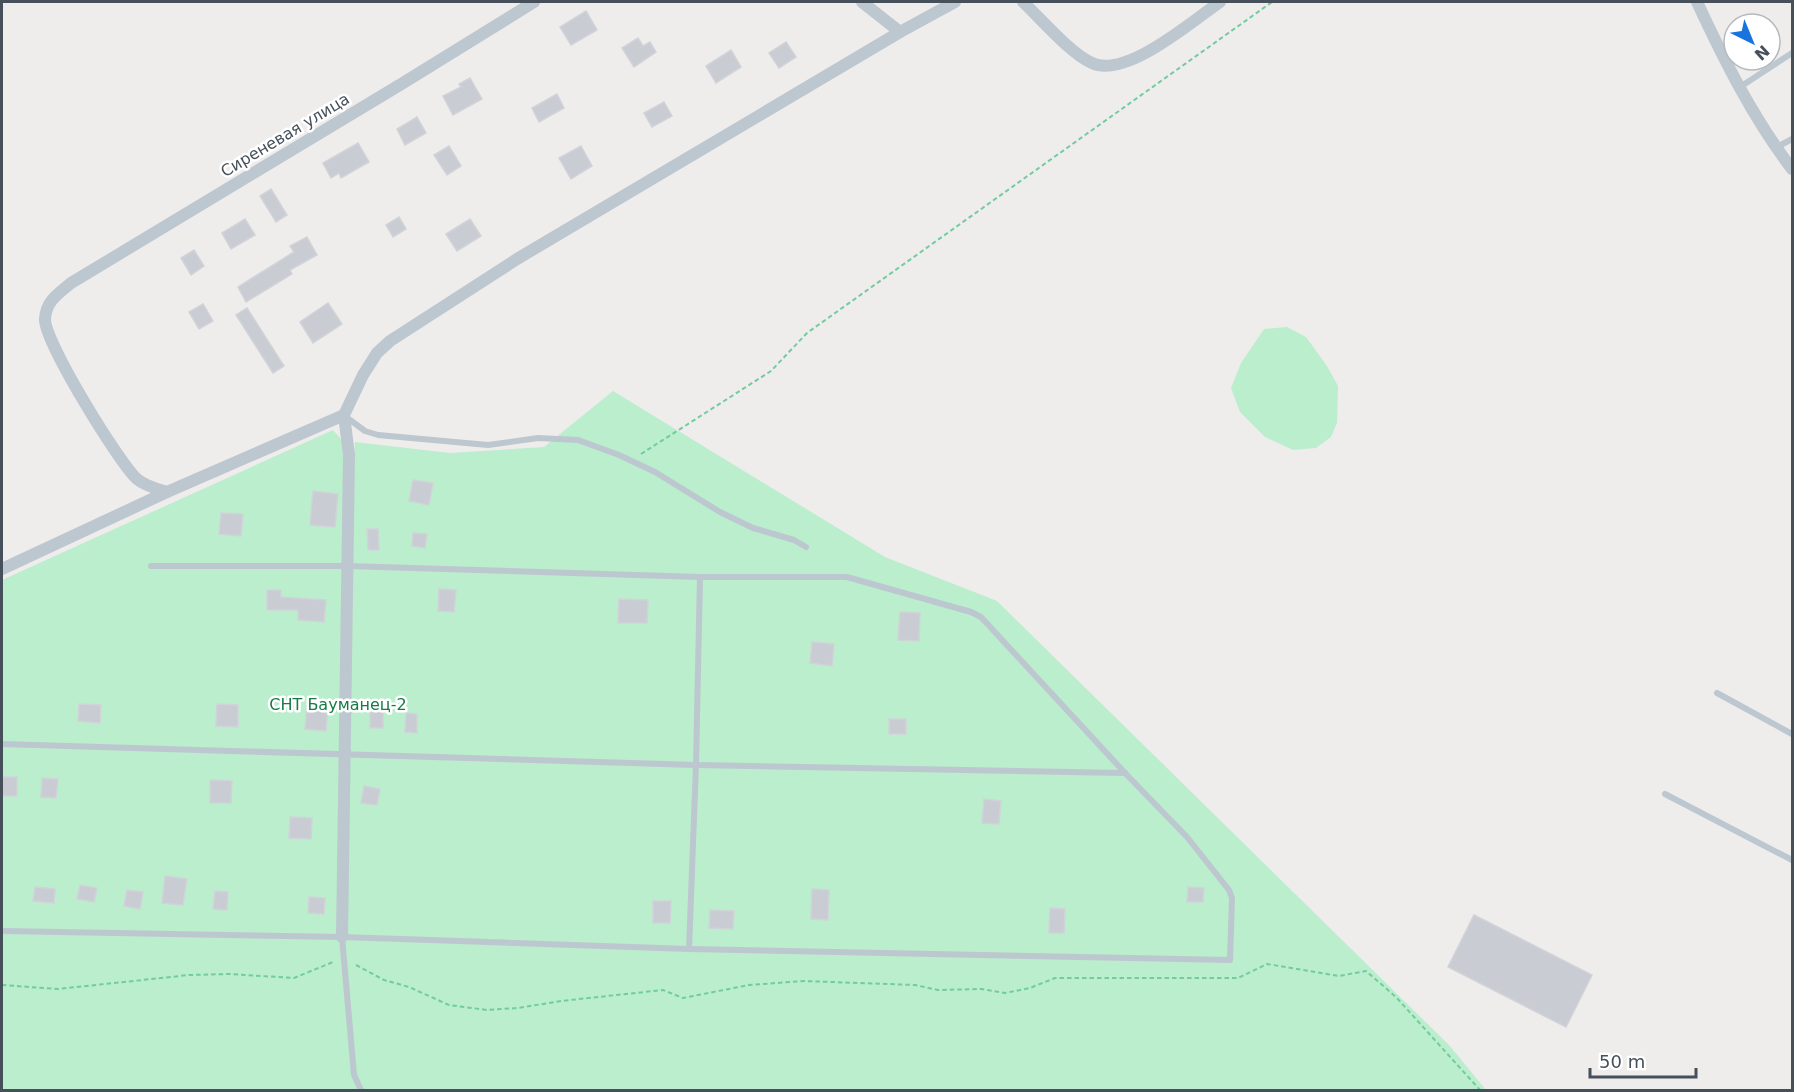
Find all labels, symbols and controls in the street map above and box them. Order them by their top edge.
north arrow [1722,12,1782,72]
text: N [1751,41,1773,64]
street label: Сиреневая улица [217,89,353,181]
park label: СНТ Бауманец-2 [269,695,407,714]
scale bar [1590,1041,1696,1079]
text: 50 m [1599,1051,1645,1072]

